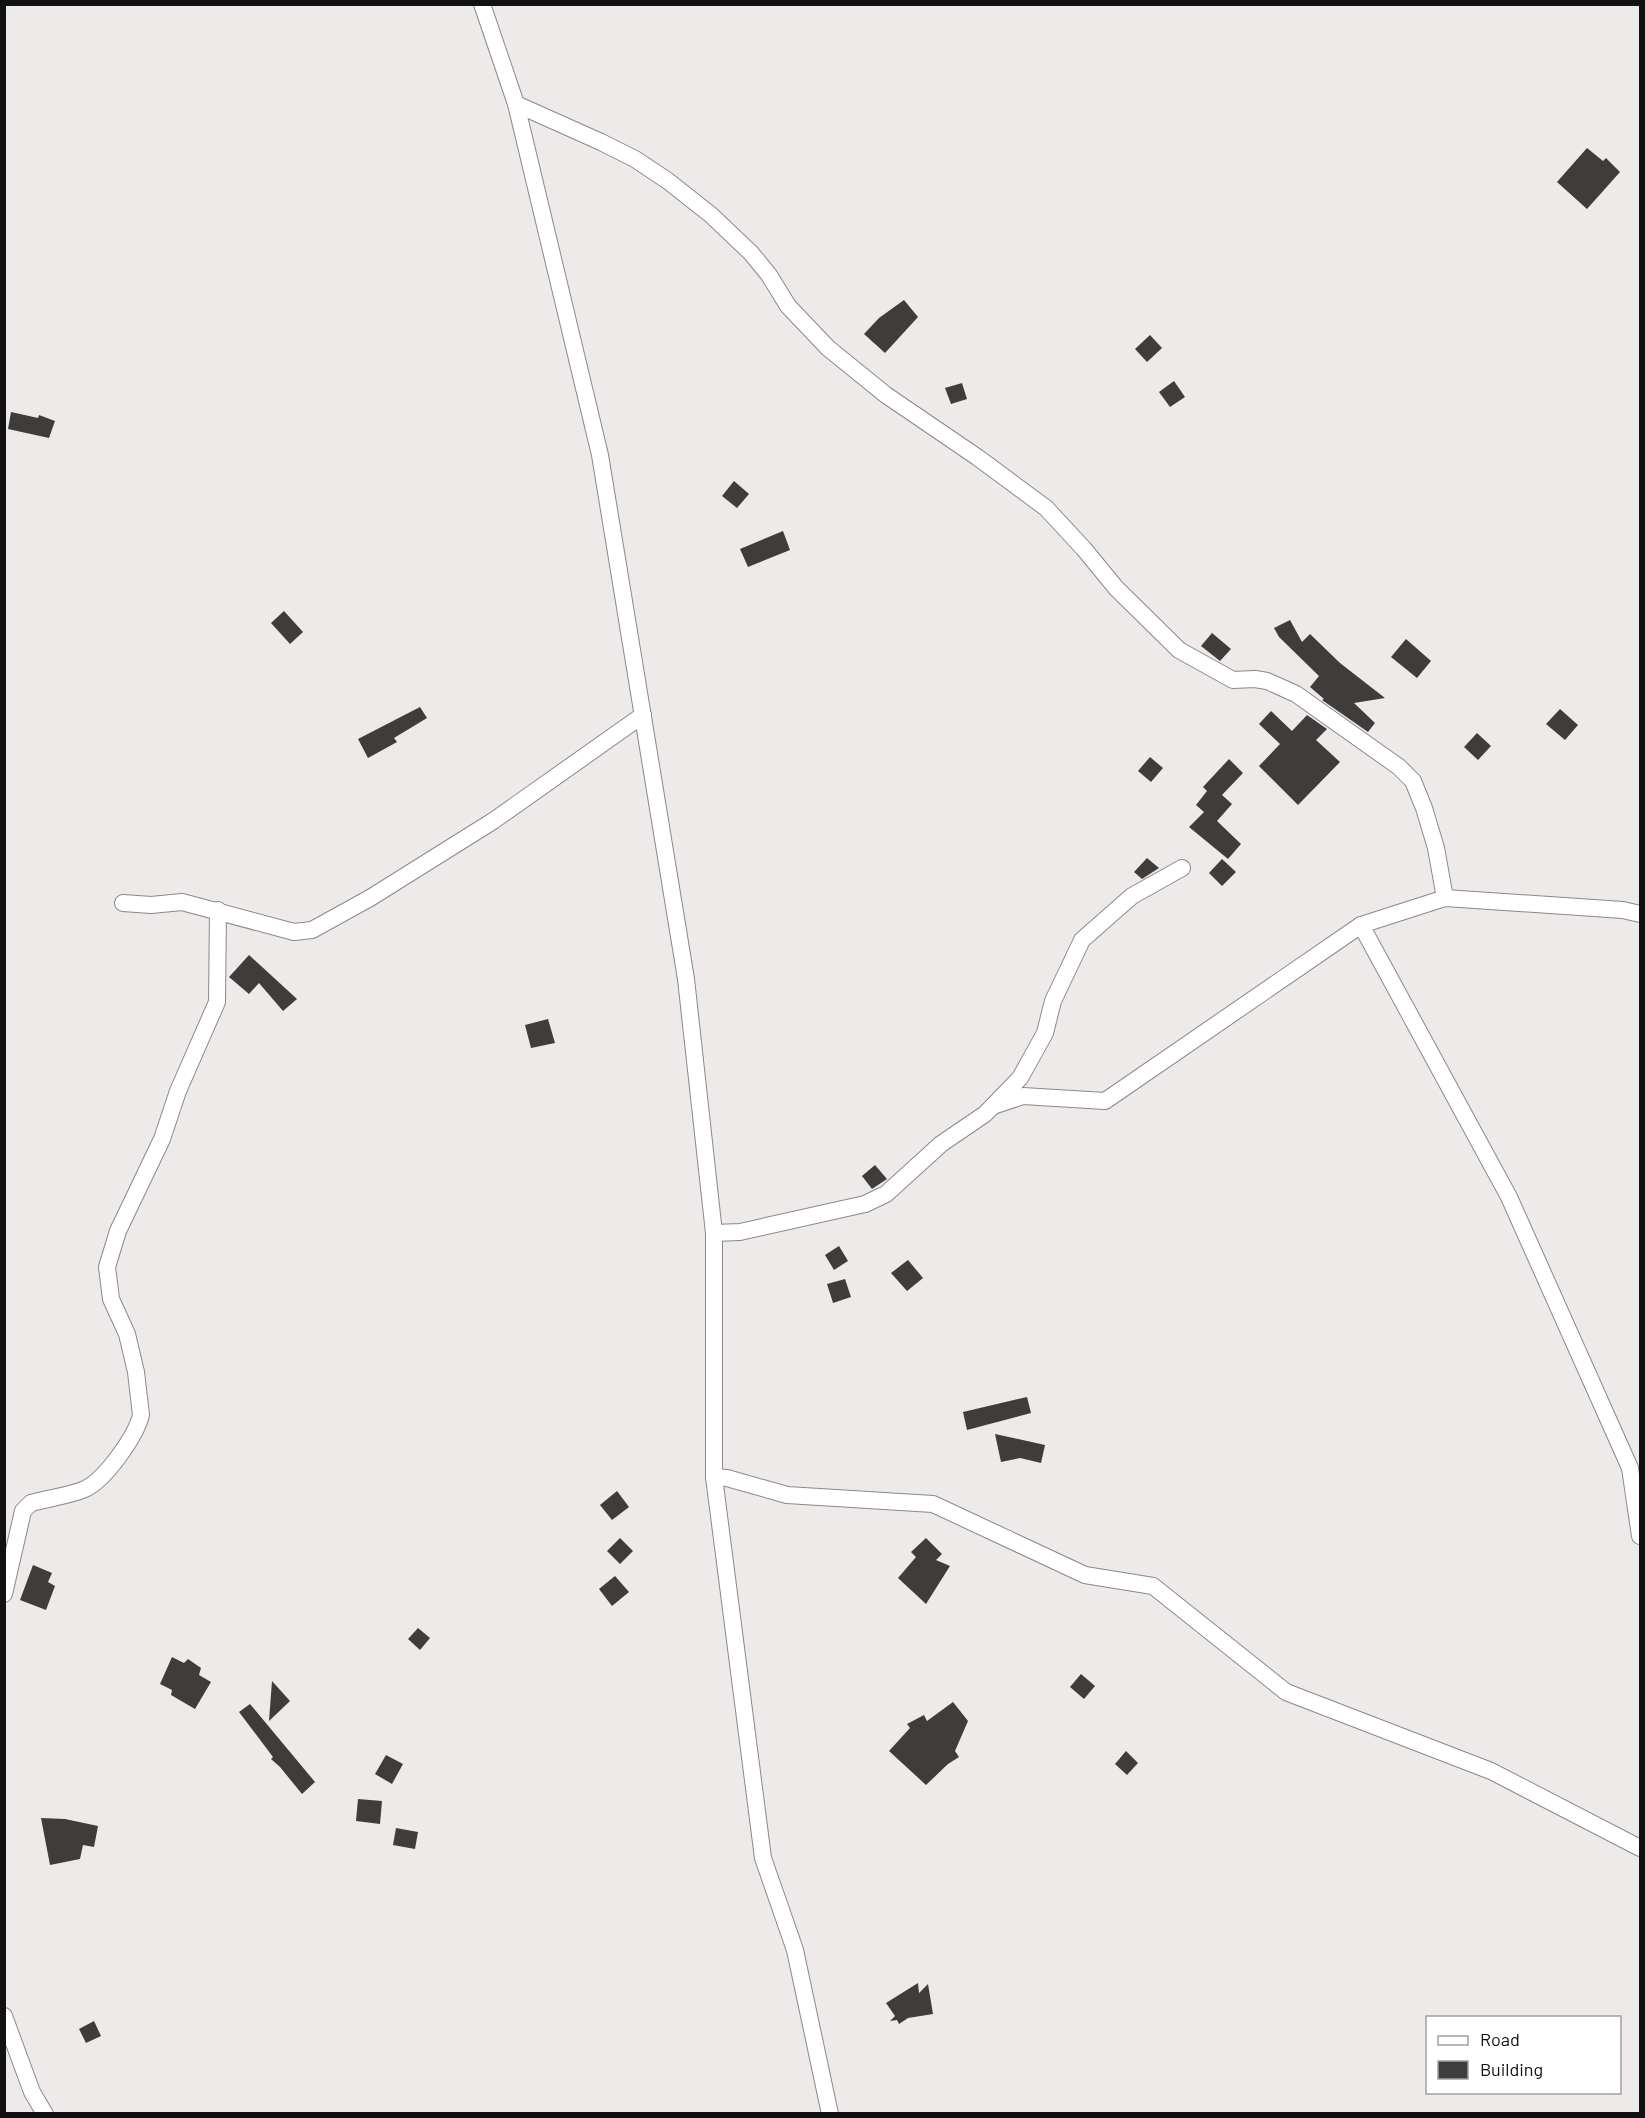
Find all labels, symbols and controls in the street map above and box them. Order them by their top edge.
legend [1426,2016,1621,2094]
text: Road [1480,2028,1520,2050]
text: Building [1480,2058,1543,2080]

